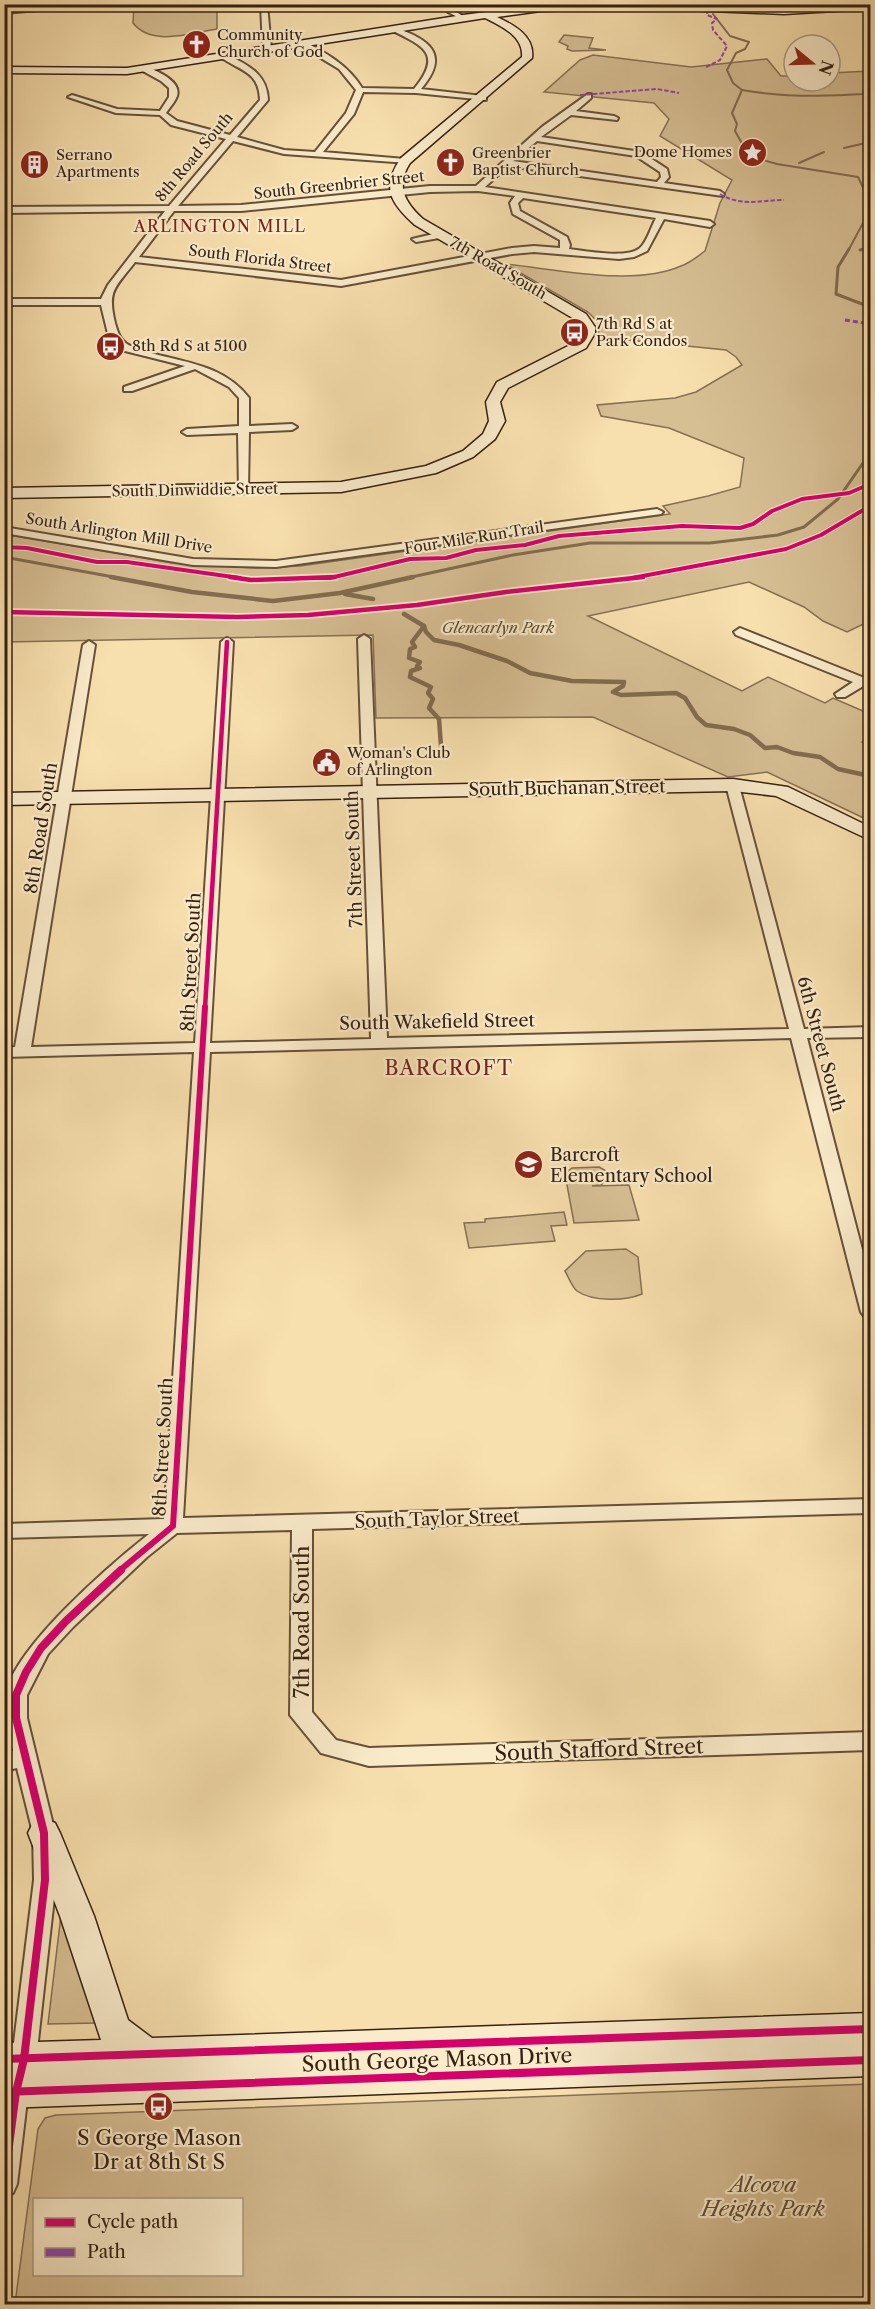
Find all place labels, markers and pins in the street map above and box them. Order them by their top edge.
place label: Community Church of God [217,25,323,61]
church icon: Community Church of God [180,28,212,60]
place icon: Dome Homes [737,136,769,168]
place label: Dome Homes [634,142,732,161]
place label: Greenbrier Baptist Church [472,143,579,179]
place label: Serrano Apartments [55,145,139,181]
church icon: Greenbrier Baptist Church [435,146,467,178]
building icon: Serrano Apartments [19,148,51,180]
place label: 7th Rd S at Park Condos [596,314,687,350]
bus stop icon: 7th Rd S at Park Condos [559,317,591,349]
bus stop icon: 8th Rd S at 5100 [95,330,127,362]
place label: 8th Rd S at 5100 [132,336,247,355]
place label: Woman's Club of Arlington [346,743,450,779]
public building icon: Woman's Club of Arlington [310,746,342,778]
place label: Barcroft Elementary School [550,1144,713,1187]
school or university icon: Barcroft Elementary School [513,1149,545,1181]
bus stop icon: S George Mason Dr at 8th St S [143,2091,175,2123]
place label: S George Mason Dr at 8th St S [77,2125,241,2174]

